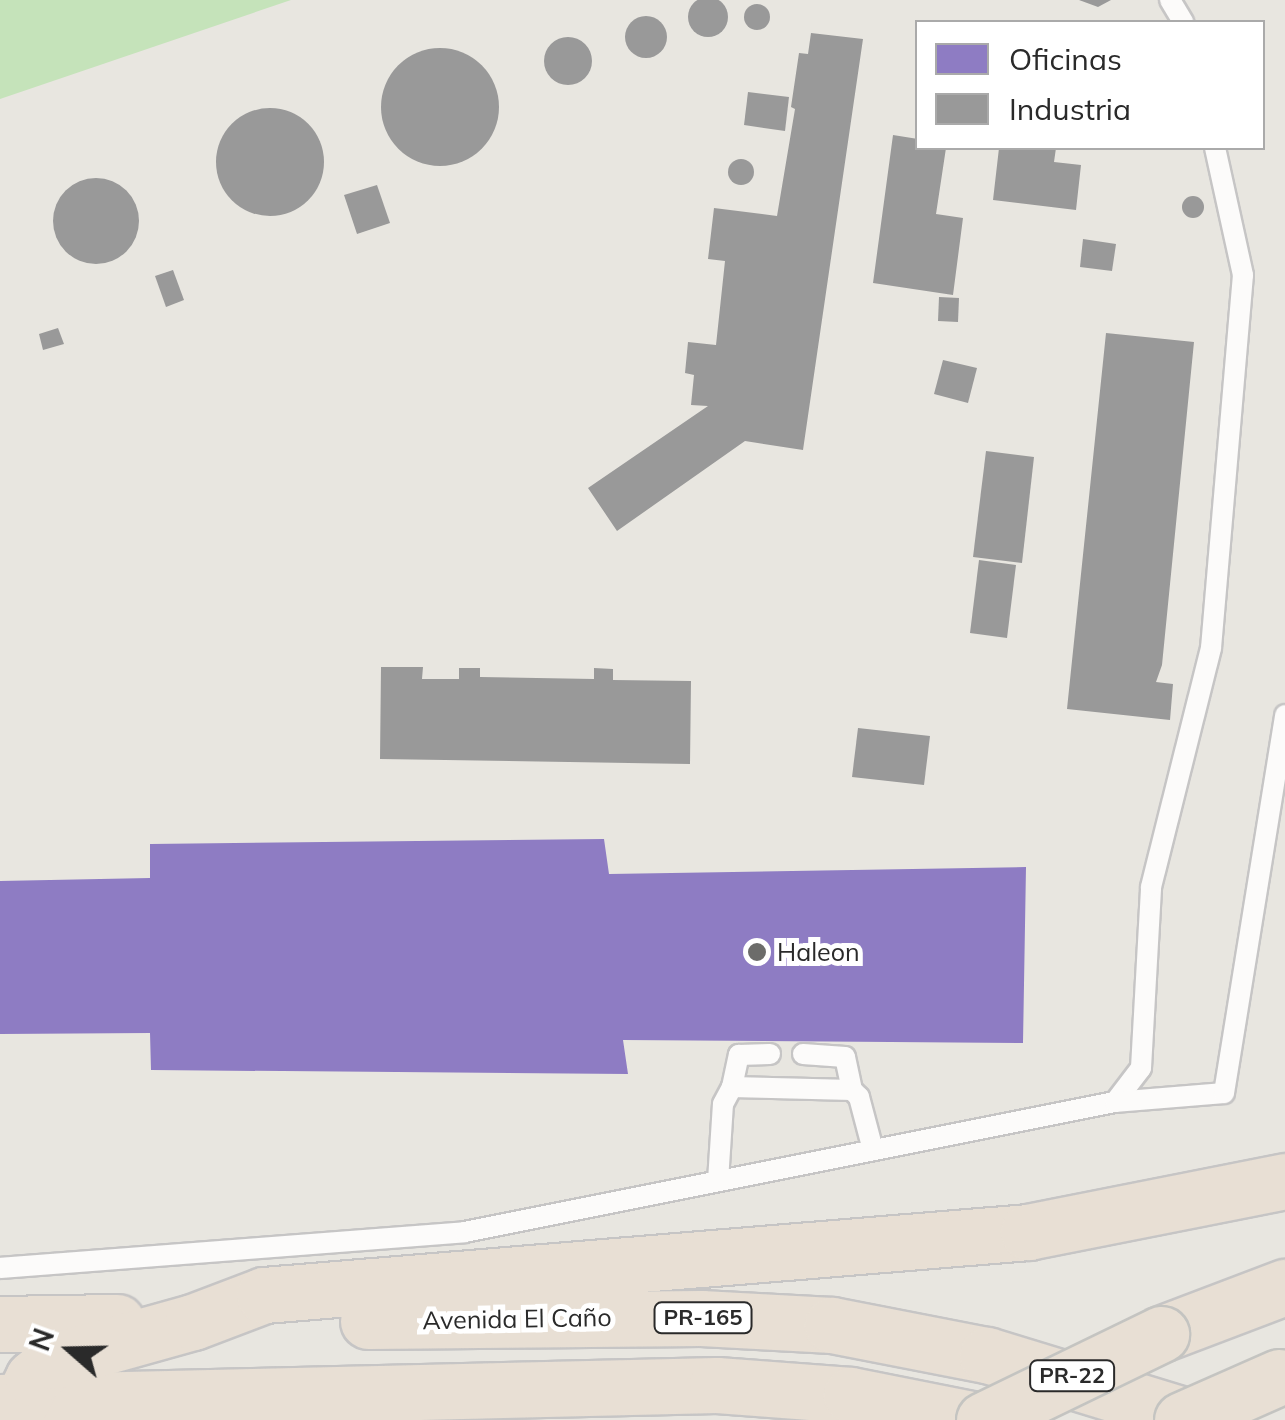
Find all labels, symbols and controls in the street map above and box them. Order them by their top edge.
legend [915,20,1265,150]
text: Oficinas [1009,40,1122,78]
text: Industria [1009,90,1131,128]
place label: Haleon [777,937,860,967]
marker: Haleon [746,941,768,963]
north arrow [20,1300,120,1400]
road number: PR-165 [653,1301,753,1335]
street label: Avenida El Caño [422,1302,612,1336]
text: N [21,1324,61,1355]
road number: PR-22 [1027,1359,1117,1393]

